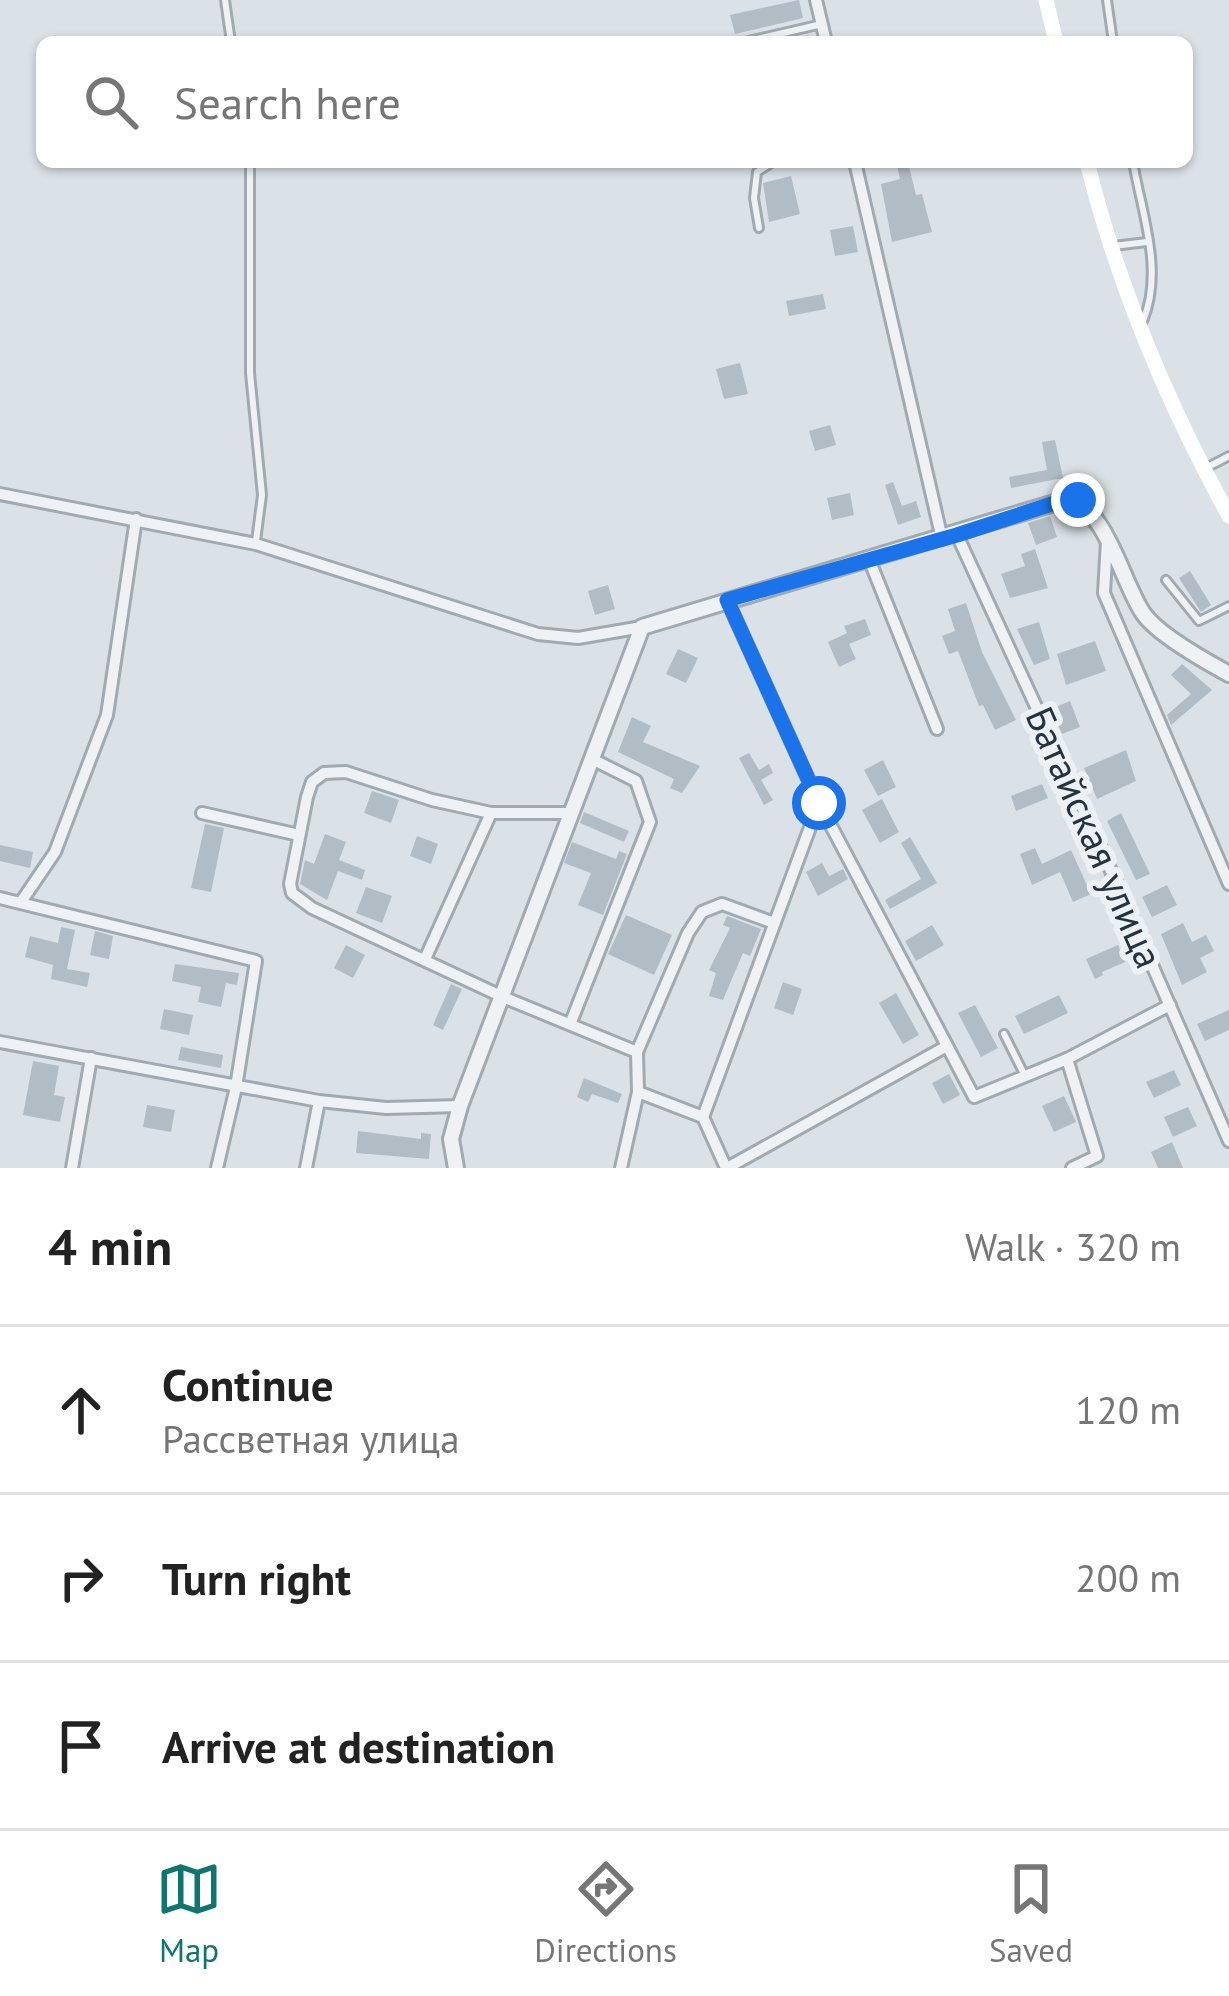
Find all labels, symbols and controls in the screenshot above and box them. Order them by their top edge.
search box [36,36,1193,168]
icon: search [78,69,144,135]
text: Search here [174,73,401,131]
route end [1051,473,1105,527]
street label: Батайская улица [1015,698,1175,976]
route start [792,776,846,830]
text: 4 min [48,1213,172,1279]
text: Walk · 320 m [965,1221,1181,1272]
text: Continue [162,1355,334,1413]
icon: ahead [48,1377,114,1443]
text: 120 m [1075,1384,1181,1435]
text: Рассветная улица [162,1413,460,1464]
icon: right [48,1545,114,1611]
text: Turn right [162,1549,351,1607]
text: 200 m [1075,1552,1181,1603]
icon: arrive [48,1713,114,1779]
text: Arrive at destination [162,1717,555,1775]
tab: Map [156,1856,222,1971]
tab: Directions [534,1856,677,1971]
tab: Saved [989,1856,1073,1971]

